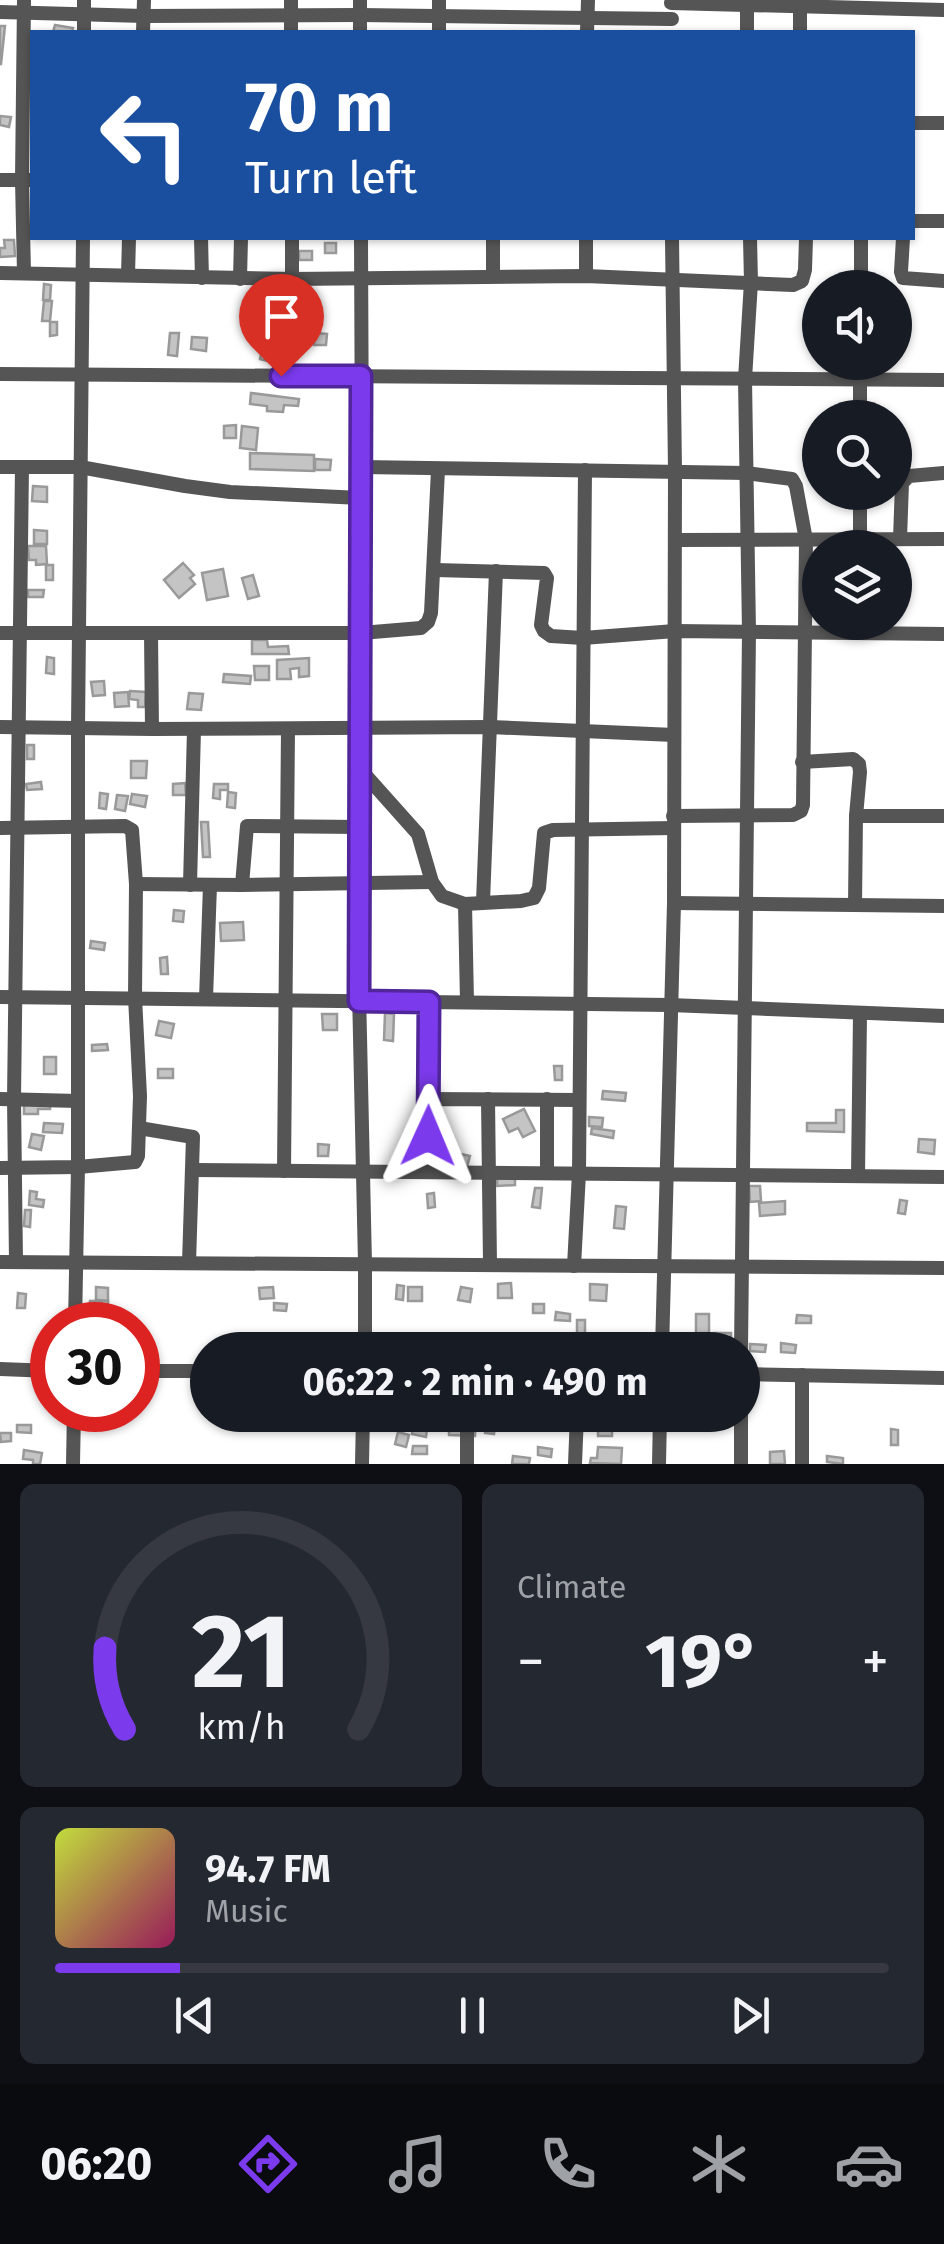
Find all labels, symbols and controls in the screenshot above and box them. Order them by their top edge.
text: 70 m [245,66,394,150]
icon: left [80,70,210,200]
text: Turn left [245,151,417,205]
map controls [802,270,912,640]
button: sound [802,270,912,380]
pin [239,274,324,377]
icon: arrive [254,289,309,344]
button: search [802,400,912,510]
button: layers [802,530,912,640]
position arrow [376,1084,480,1188]
speed limit sign: 30 [30,1302,160,1432]
text: 06:22 · 2 min · 490 m [302,1359,648,1405]
text: Climate [517,1568,626,1606]
text: 21 [191,1590,291,1715]
text: 19° [645,1617,761,1707]
text: − [517,1629,545,1695]
text: + [862,1629,889,1695]
text: km/h [197,1706,285,1748]
text: 94.7 FM [205,1846,331,1892]
text: Music [205,1892,288,1930]
icon: previous [167,1988,222,2043]
icon: pause [445,1988,500,2043]
icon: next [723,1988,778,2043]
icon: directions [233,2129,303,2199]
icon: music [383,2129,453,2199]
icon: phone [533,2129,603,2199]
icon: climate [684,2129,754,2199]
icon: car [834,2129,904,2199]
text: 06:20 [40,2137,152,2191]

